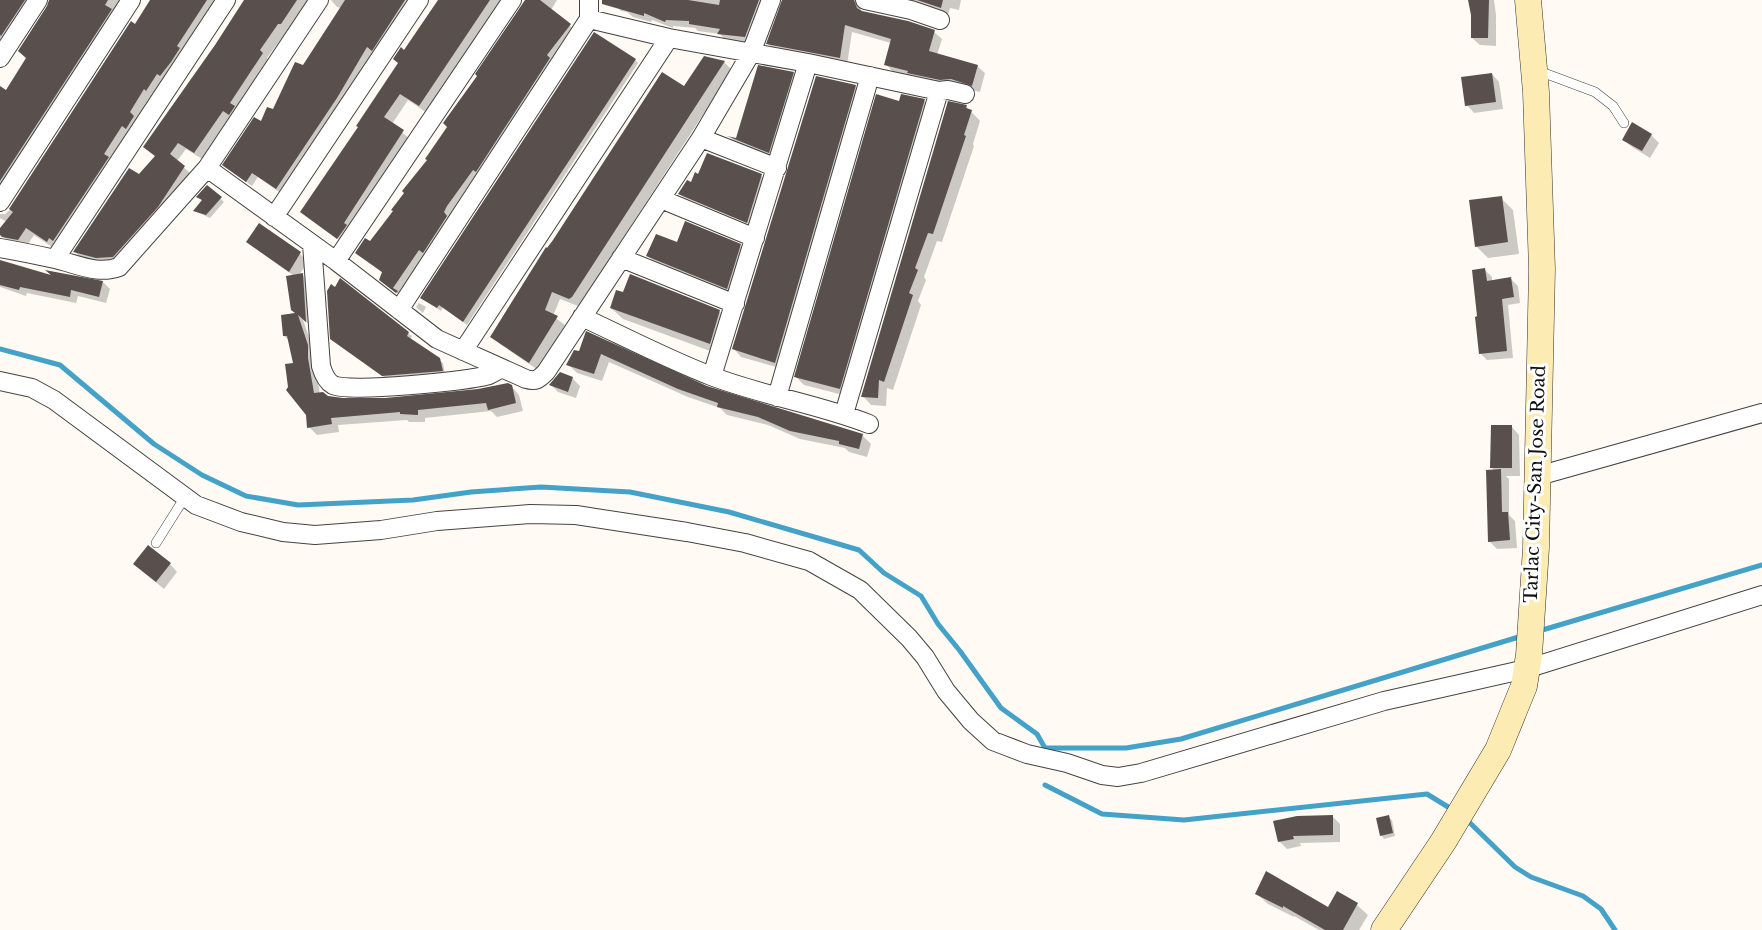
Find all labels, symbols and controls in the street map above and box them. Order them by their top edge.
street label: Tarlac City-San Jose Road [1520,365,1550,603]

